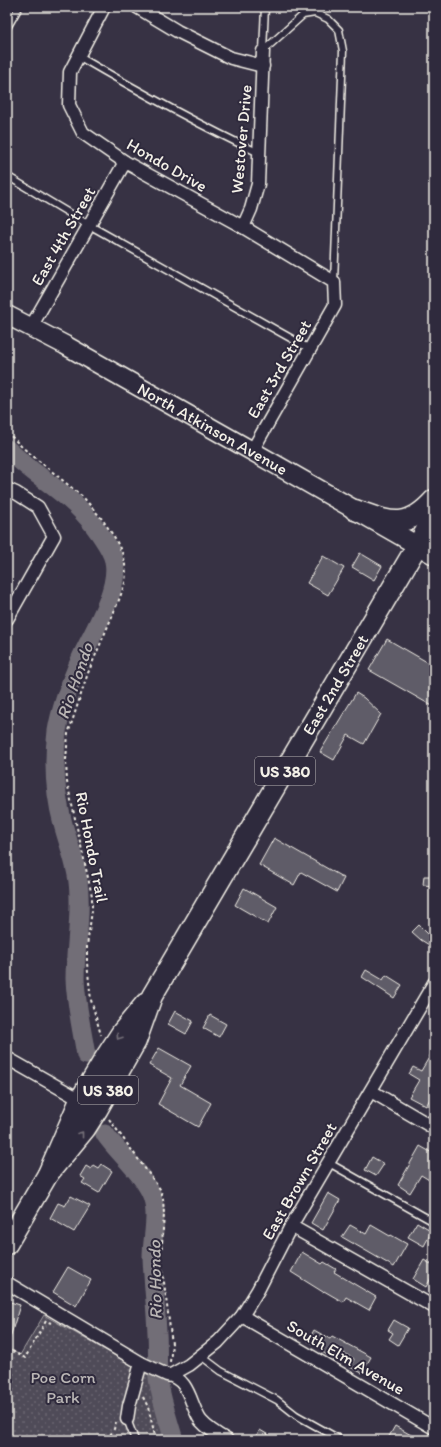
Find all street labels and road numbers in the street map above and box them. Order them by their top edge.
street label: Westover Drive [226,84,256,194]
street label: Hondo Drive [123,134,211,196]
street label: East 4th Street [27,183,99,289]
street label: East 3rd Street [243,316,315,422]
street label: North Atkinson Avenue [134,378,291,479]
street label: East 2nd Street [298,631,373,738]
road number: US 380 [255,757,315,785]
street label: Rio Hondo Trail [71,790,113,904]
road number: US 380 [78,1076,138,1104]
street label: East Brown Street [257,1118,341,1243]
street label: South Elm Avenue [284,1315,408,1399]

